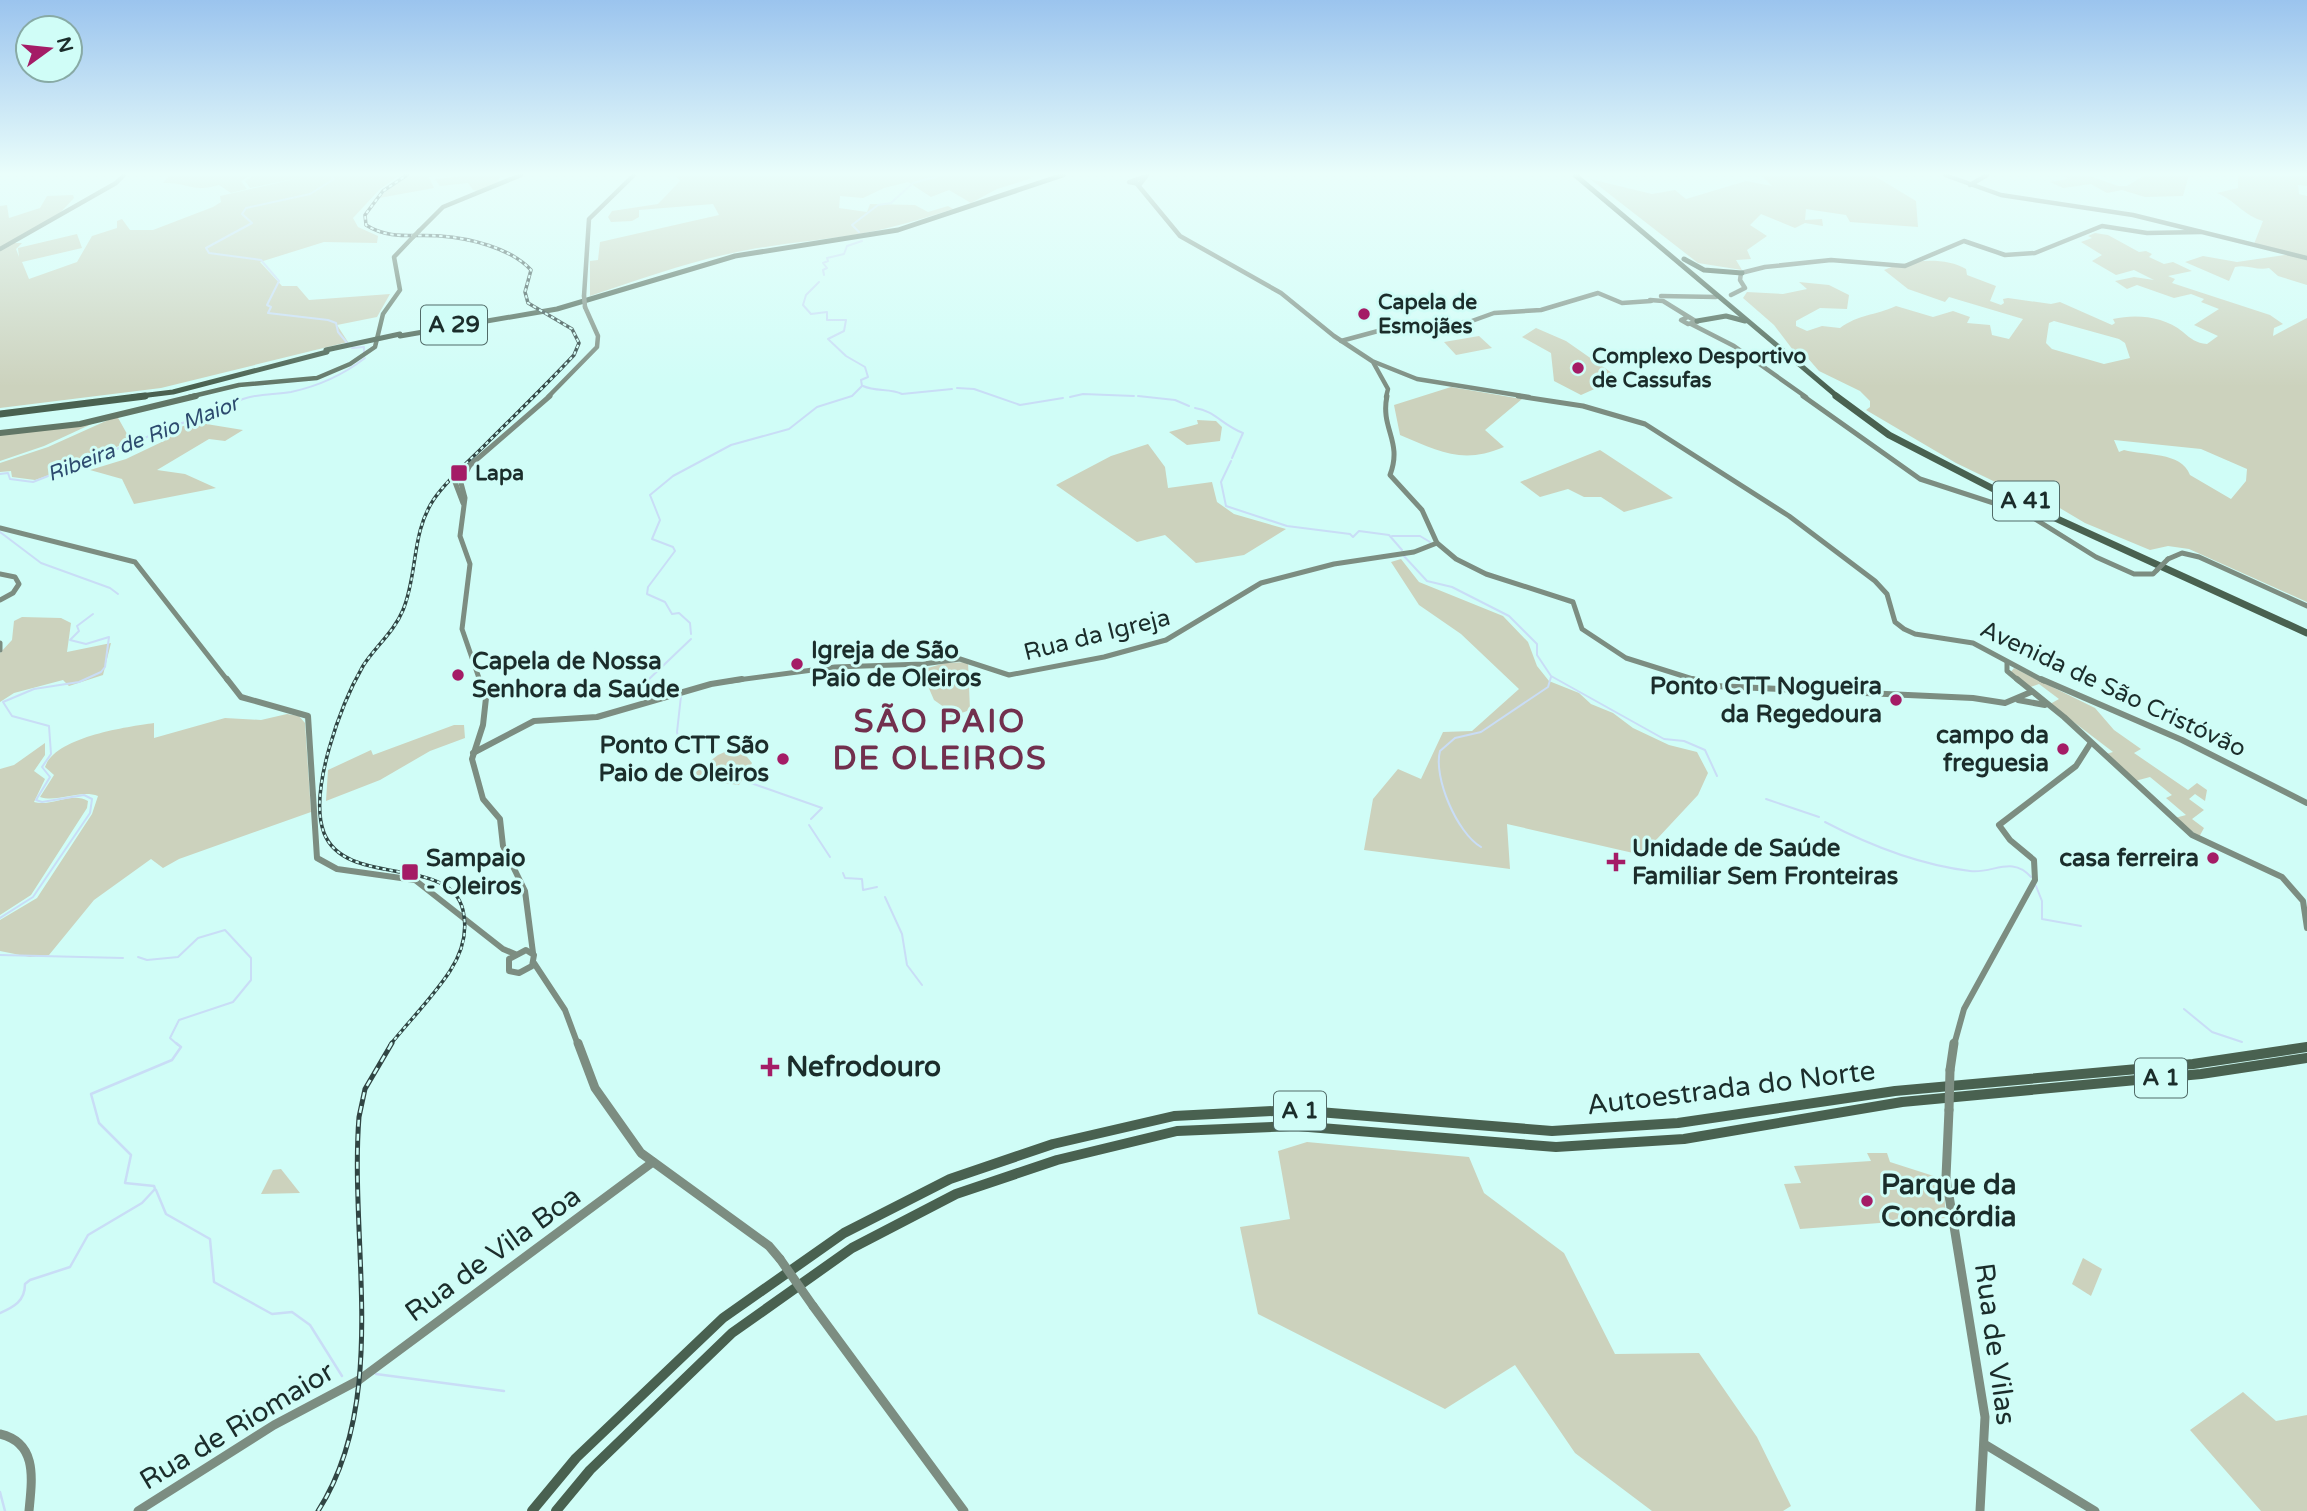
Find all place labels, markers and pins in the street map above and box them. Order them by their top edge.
place label: Capela de Esmojães [1378,290,1477,339]
marker: Capela de Esmojães [1356,306,1372,322]
place label: Complexo Desportivo de Cassufas [1592,344,1806,393]
marker: Complexo Desportivo de Cassufas [1570,360,1586,376]
place label: Lapa [475,461,524,486]
marker: Lapa [449,463,469,483]
place label: Igreja de São Paio de Oleiros [811,636,982,693]
place label: Capela de Nossa Senhora da Saúde [472,647,680,704]
marker: Igreja de São Paio de Oleiros [789,656,805,672]
marker: Capela de Nossa Senhora da Saúde [450,667,466,683]
place label: Ponto CTT Nogueira da Regedoura [1650,672,1882,729]
marker: Ponto CTT Nogueira da Regedoura [1888,692,1904,708]
place label: campo da freguesia [1936,721,2049,778]
place label: Ponto CTT São Paio de Oleiros [598,731,769,788]
marker: campo da freguesia [2055,741,2071,757]
marker: Ponto CTT São Paio de Oleiros [775,751,791,767]
place label: Unidade de Saúde Familiar Sem Fronteiras [1632,834,1898,891]
place label: Sampaio - Oleiros [426,844,526,901]
place label: casa ferreira [2059,844,2199,873]
marker: casa ferreira [2205,850,2221,866]
marker: Unidade de Saúde Familiar Sem Fronteiras [1606,852,1626,872]
marker: Sampaio - Oleiros [400,862,420,882]
place label: Nefrodouro [786,1050,941,1084]
marker: Nefrodouro [760,1057,780,1077]
place label: Parque da Concórdia [1881,1168,2017,1234]
marker: Parque da Concórdia [1859,1193,1875,1209]

